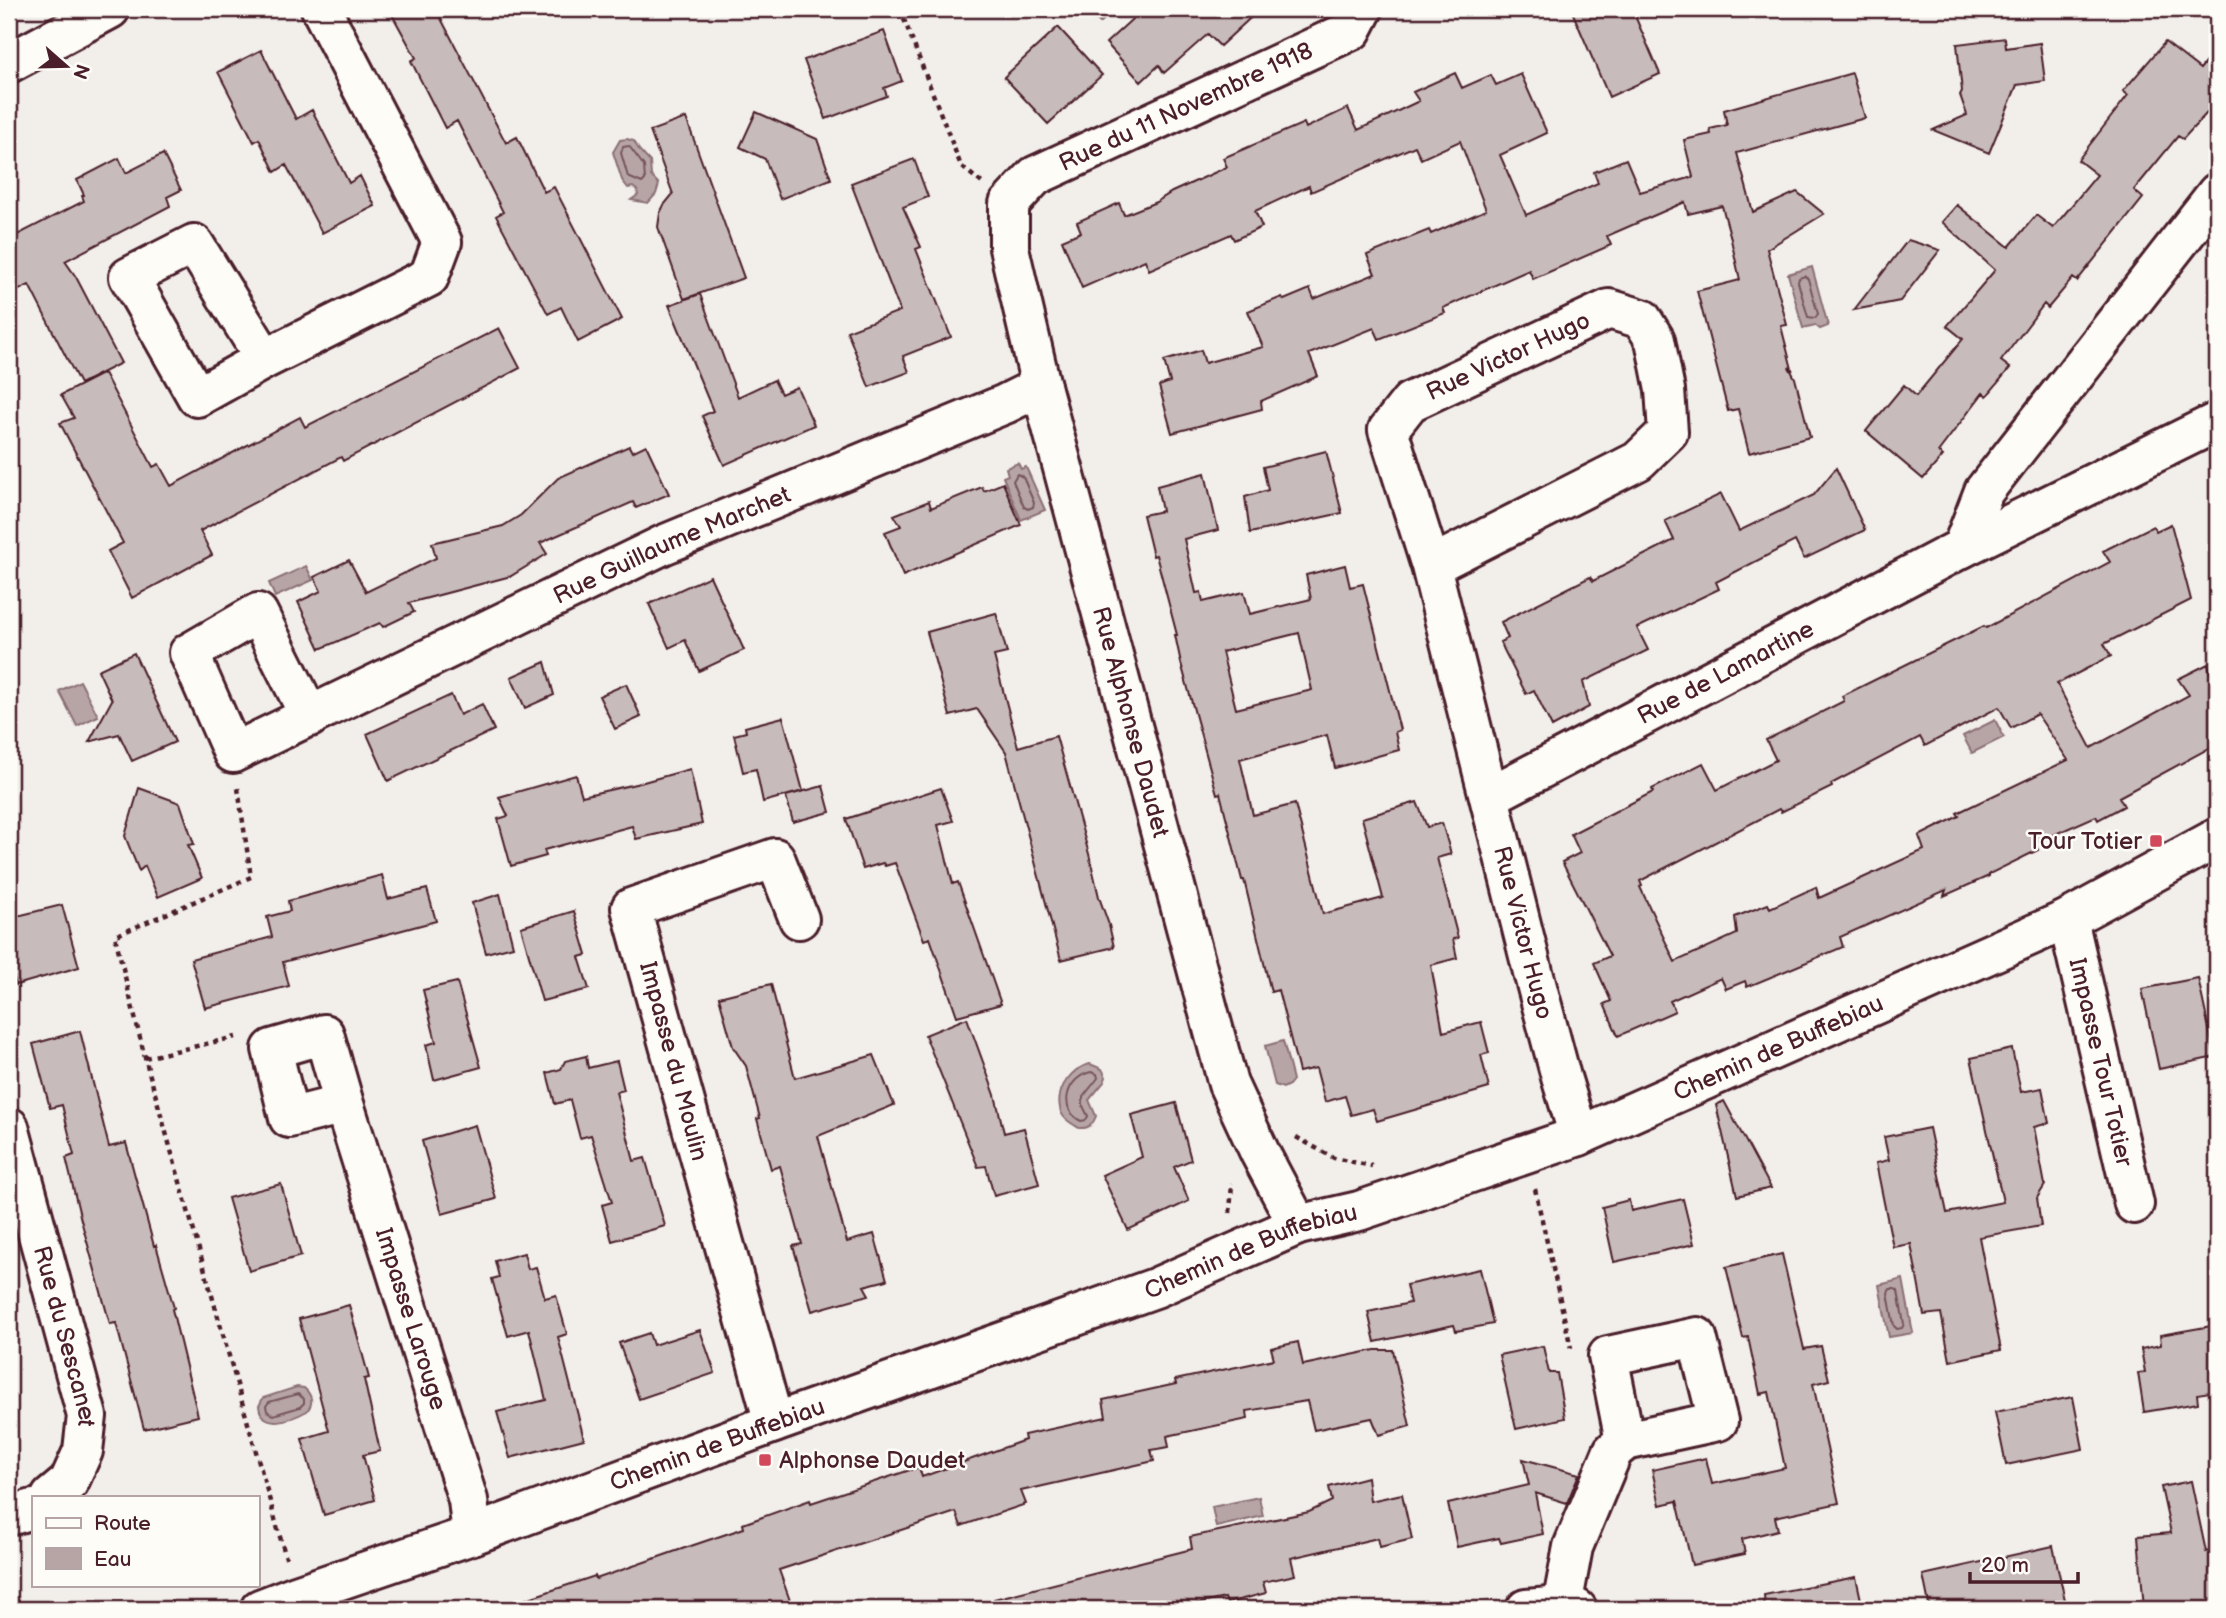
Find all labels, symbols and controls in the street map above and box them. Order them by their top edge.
north arrow [32,32,102,102]
street label: Rue du 11 Novembre 1918 [1055,36,1317,178]
text: N [67,61,94,82]
street label: Rue Victor Hugo [1422,306,1595,407]
street label: Rue Guillaume Marchet [549,480,795,611]
street label: Rue Alphonse Daudet [1086,604,1175,841]
street label: Rue de Lamartine [1632,614,1819,731]
place label: Tour Totier [2028,827,2142,856]
marker: Tour Totier [2148,833,2164,849]
street label: Rue Victor Hugo [1487,843,1559,1022]
street label: Impasse Tour Totier [2063,955,2139,1170]
street label: Impasse du Moulin [633,958,714,1164]
street label: Chemin de Buffebiau [1669,989,1888,1107]
street label: Chemin de Buffebiau [1141,1198,1360,1306]
street label: Impasse Larouge [369,1225,453,1414]
street label: Rue du Sescanet [27,1243,101,1429]
street label: Chemin de Buffebiau [606,1392,829,1498]
place label: Alphonse Daudet [779,1446,966,1475]
marker: Alphonse Daudet [757,1452,773,1468]
legend [32,1496,259,1586]
text: Route [94,1511,151,1536]
scale bar [1970,1541,2079,1585]
text: Eau [94,1547,131,1572]
text: 20 m [1981,1553,2029,1578]

